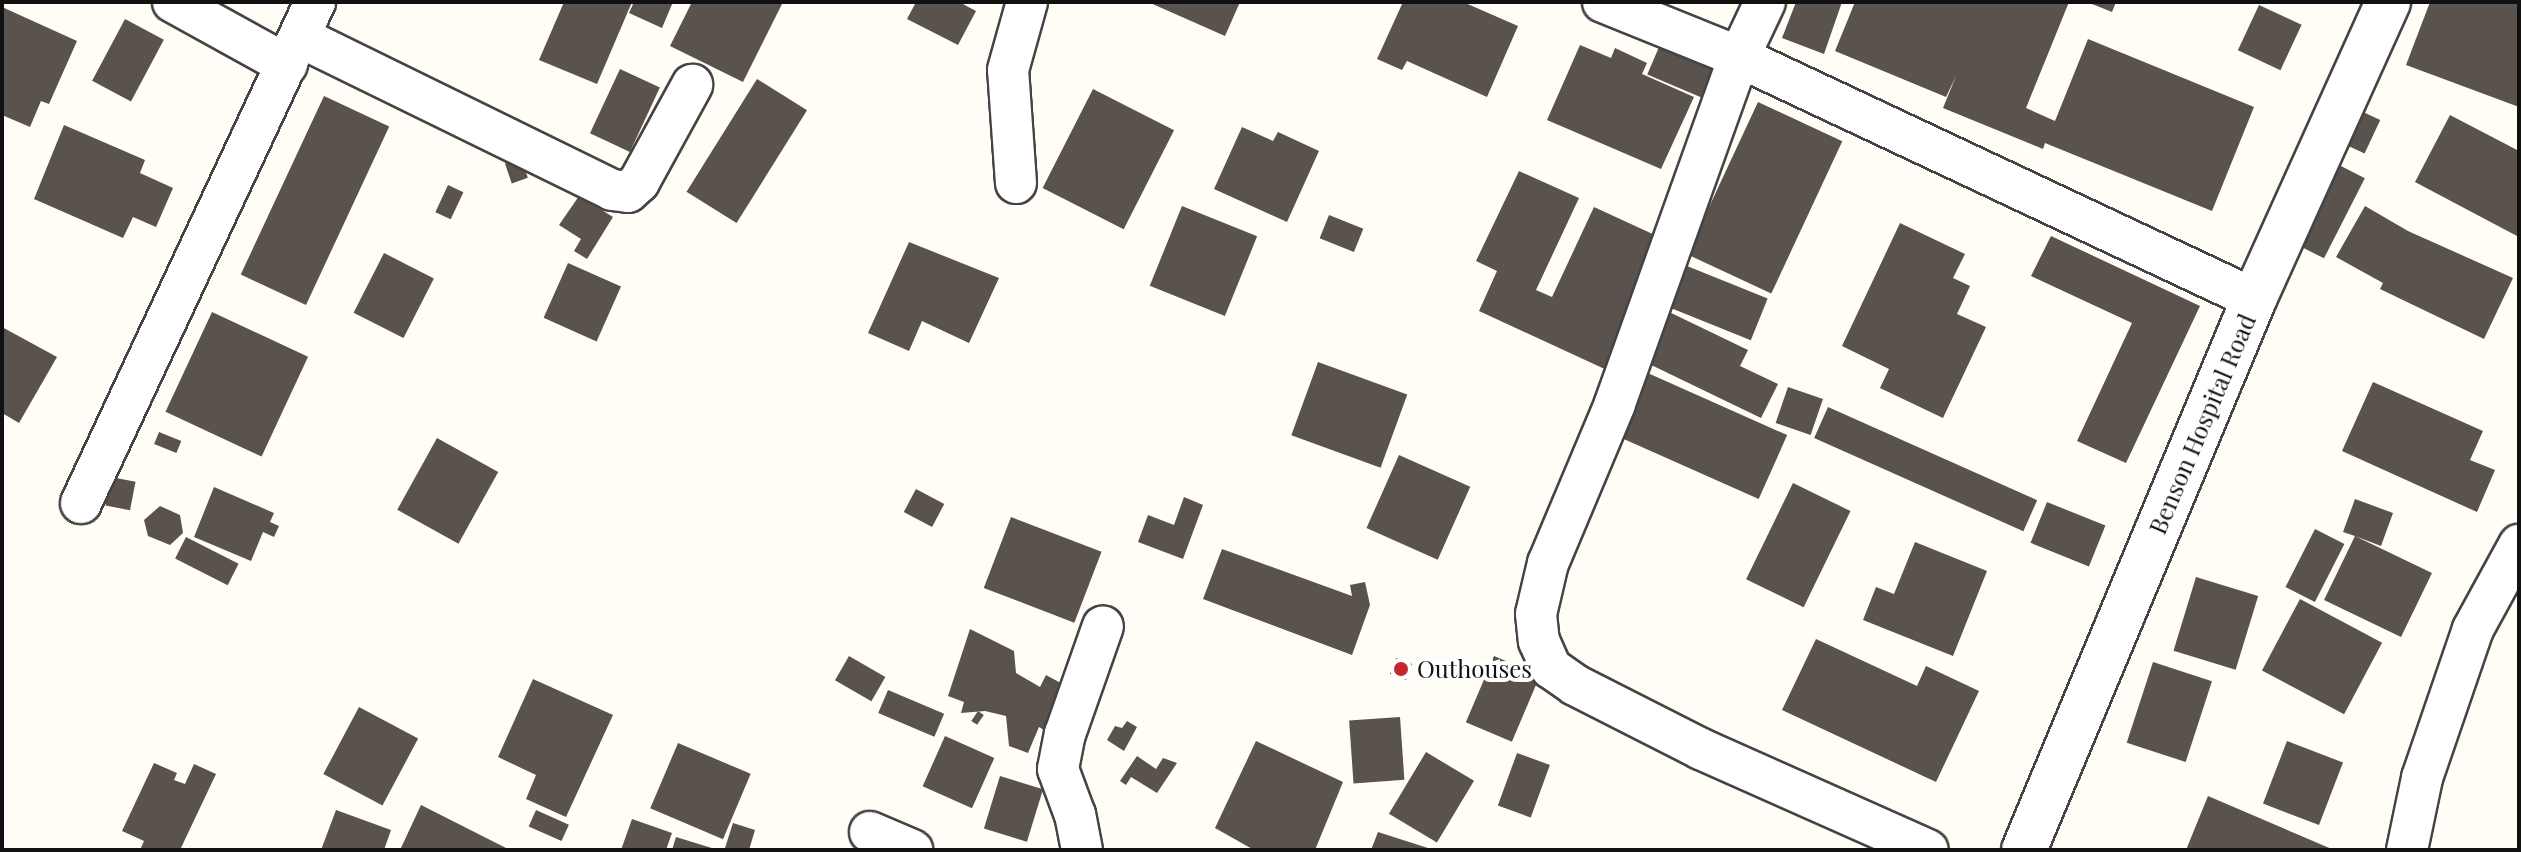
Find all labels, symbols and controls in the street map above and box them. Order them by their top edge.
street label: Benson Hospital Road [2143,310,2261,538]
place label: Outhouses [1417,655,1532,683]
marker: Outhouses [1392,660,1410,678]

